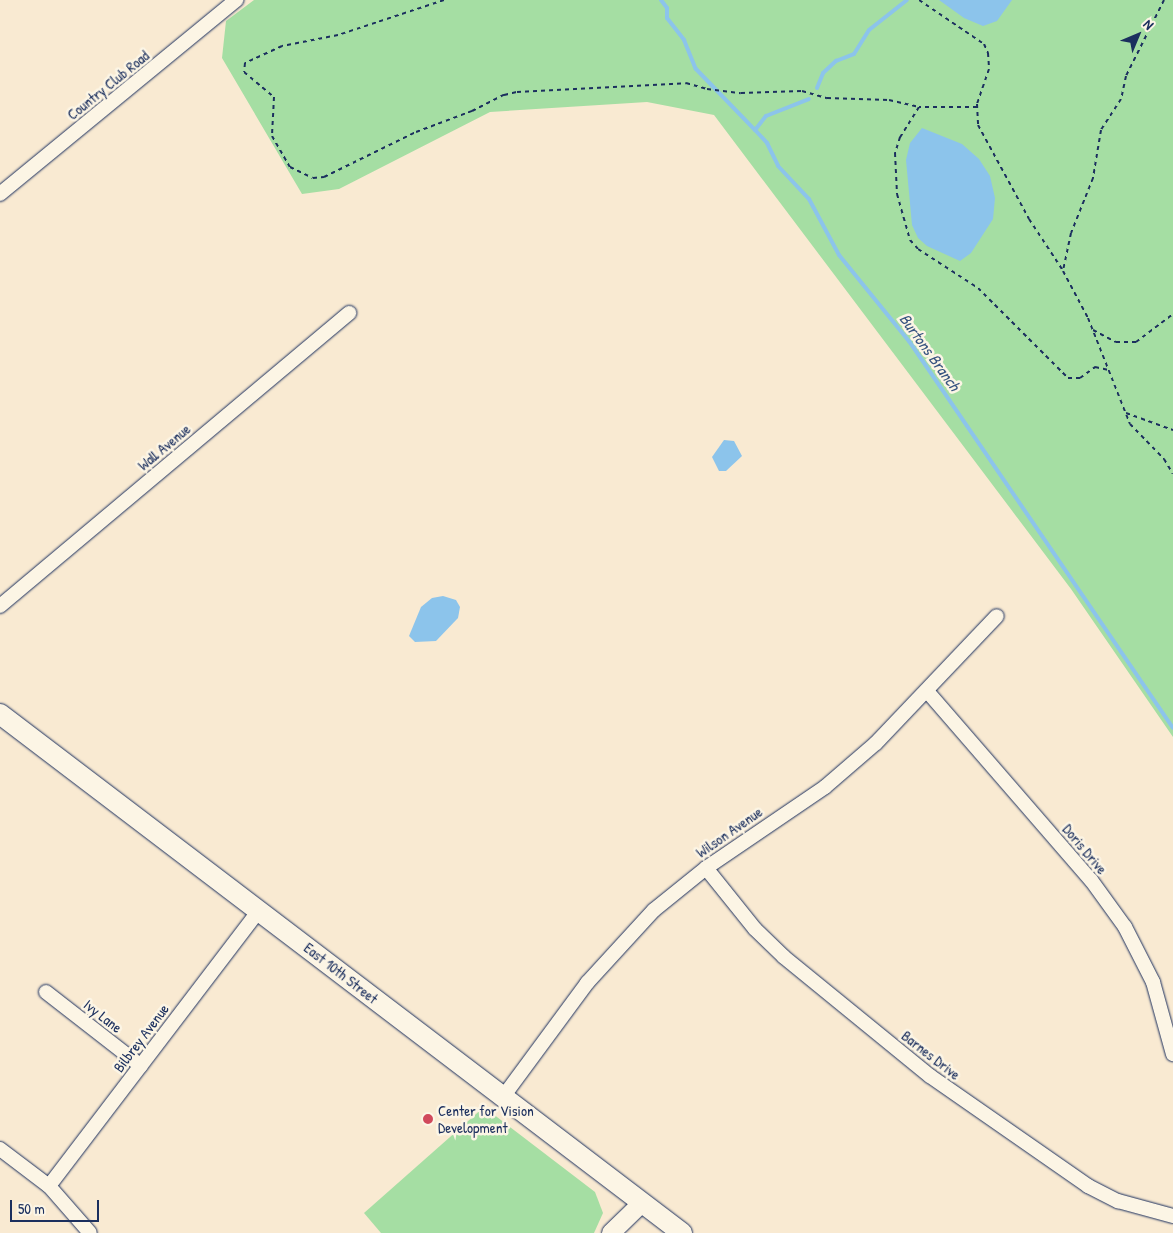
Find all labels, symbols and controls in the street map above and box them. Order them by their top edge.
north arrow [1113,10,1163,60]
text: N [1140,15,1158,33]
street label: Country Club Road [63,46,153,124]
water label: Burtons Branch [896,310,964,394]
street label: Wall Avenue [134,420,194,474]
street label: Wilson Avenue [692,803,766,861]
street label: Doris Drive [1059,820,1111,878]
street label: East 10th Street [300,939,382,1007]
street label: Ivy Lane [80,996,126,1036]
street label: Bilbrey Avenue [110,1000,172,1076]
street label: Barnes Drive [898,1027,964,1083]
place label: Center for Vision Development [438,1101,534,1136]
marker: Center for Vision Development [422,1113,434,1125]
scale bar [12,1190,101,1222]
text: 50 m [18,1198,45,1219]

